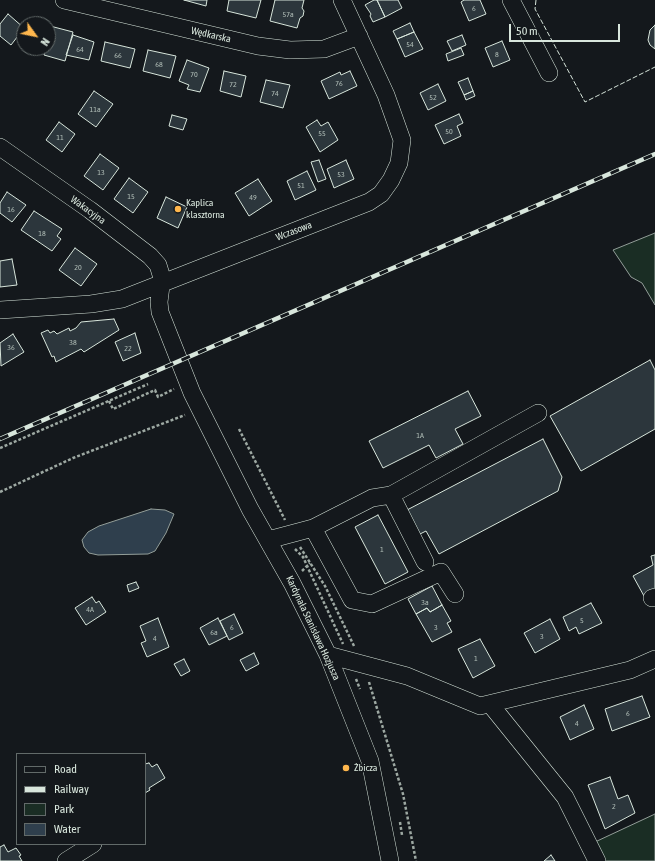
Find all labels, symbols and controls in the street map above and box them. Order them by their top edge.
house number: 6 [472,3,476,13]
house number: 57a [282,9,294,19]
north arrow [16,16,56,56]
scale bar [511,16,622,42]
text: 50 m [516,24,538,38]
street label: Wędkarska [190,25,232,45]
text: N [38,36,52,48]
house number: 54 [406,39,414,49]
house number: 64 [76,44,84,54]
house number: 8 [495,49,499,59]
house number: 66 [114,50,122,60]
house number: 68 [155,59,163,69]
house number: 70 [190,69,198,79]
house number: 76 [335,78,343,88]
house number: 72 [229,79,237,89]
house number: 74 [271,88,279,98]
house number: 52 [429,92,437,102]
house number: 11a [89,104,101,114]
house number: 50 [445,126,453,136]
house number: 55 [318,128,326,138]
house number: 11 [56,132,64,142]
house number: 13 [97,167,105,177]
house number: 53 [337,169,345,179]
house number: 51 [297,180,305,190]
house number: 15 [127,191,135,201]
house number: 49 [249,192,257,202]
street label: Wakacyjna [68,193,108,227]
place label: Kaplica klasztorna [186,197,225,220]
house number: 16 [7,204,15,214]
marker: Kaplica klasztorna [173,204,183,214]
street label: Wczasowa [274,219,314,243]
house number: 18 [38,228,46,238]
house number: 20 [74,262,82,272]
house number: 38 [69,337,77,347]
house number: 36 [7,342,15,352]
house number: 22 [124,343,132,353]
house number: 1A [416,430,424,440]
house number: 1 [380,544,384,554]
street label: Kardynała Stanisława Hozjusza [284,574,342,682]
house number: 3a [421,597,429,607]
house number: 4A [86,604,94,614]
house number: 5 [580,615,584,625]
house number: 6 [230,622,234,632]
house number: 3 [434,622,438,632]
house number: 6a [210,627,218,637]
house number: 3 [540,631,544,641]
house number: 4 [153,633,157,643]
house number: 1 [474,653,478,663]
house number: 6 [626,708,630,718]
house number: 4 [575,718,579,728]
legend [16,753,146,845]
text: Road [54,762,77,776]
place label: Żbicza [354,762,377,774]
marker: Żbicza [341,763,351,773]
text: Railway [54,782,89,796]
house number: 2 [612,801,616,811]
text: Park [54,802,74,816]
text: Water [54,822,80,836]

